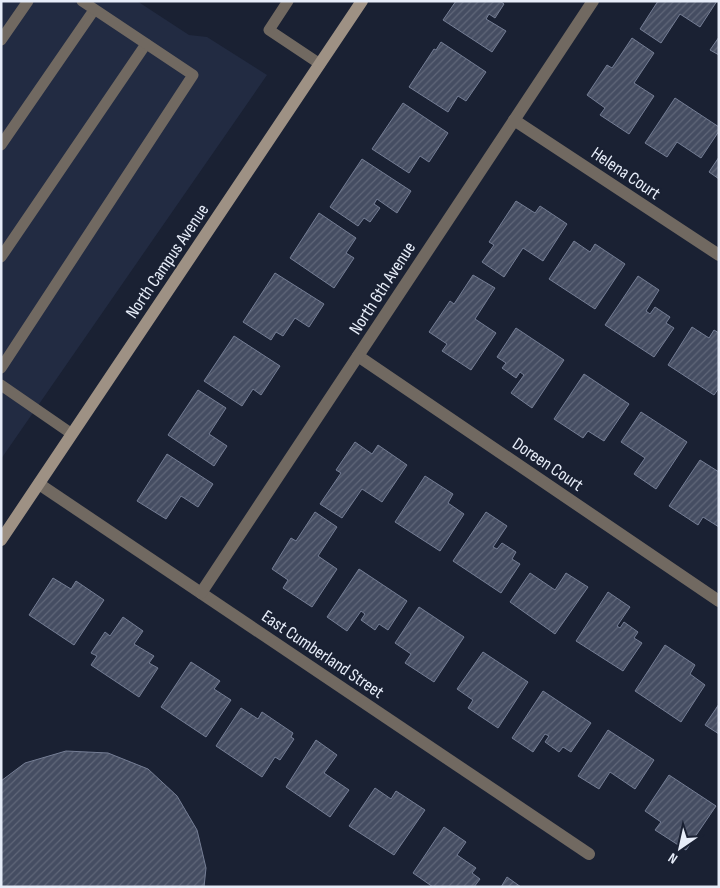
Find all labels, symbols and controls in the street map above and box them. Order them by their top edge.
street label: Helena Court [587,143,665,204]
street label: North Campus Avenue [121,200,213,322]
street label: North 6th Avenue [345,238,420,338]
street label: Doreen Court [508,433,587,496]
street label: East Cumberland Street [258,606,388,703]
north arrow [655,823,705,873]
text: N [665,849,681,868]

